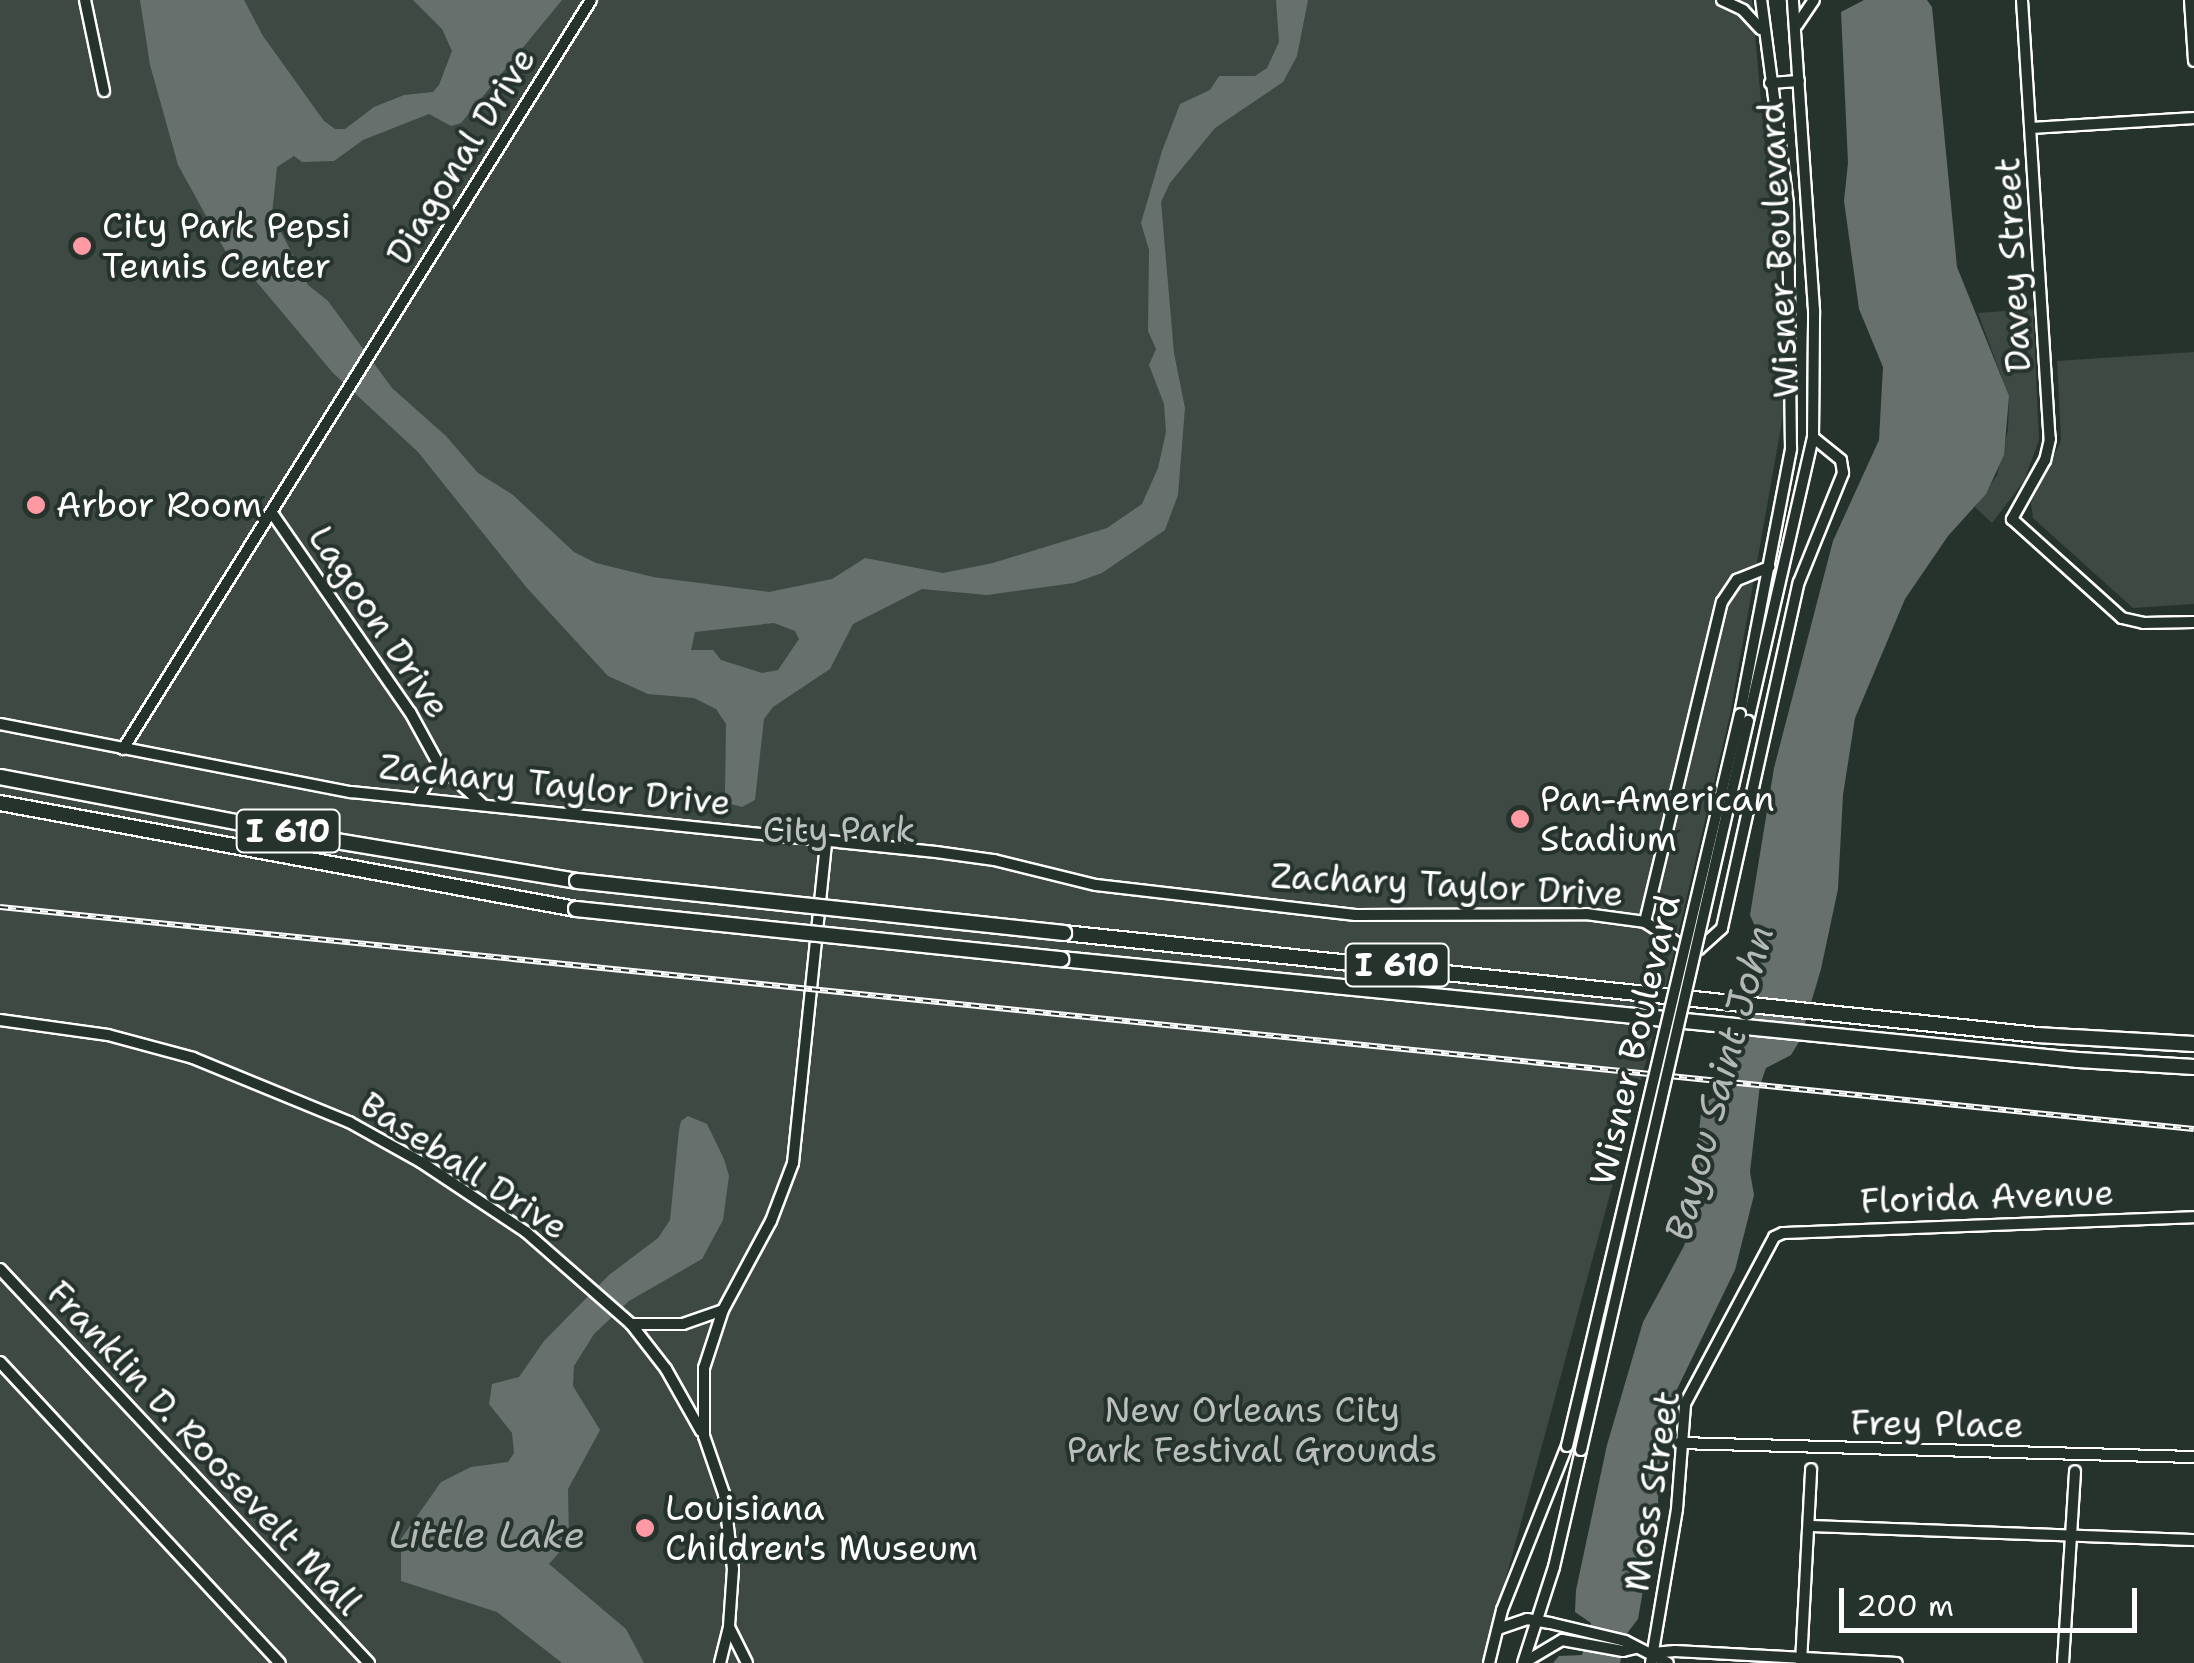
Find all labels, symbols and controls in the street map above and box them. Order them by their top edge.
street label: Diagonal Drive [378,40,544,272]
street label: Wisner Boulevard [1750,101,1808,399]
street label: Davey Street [1986,156,2040,374]
place label: City Park Pepsi Tennis Center [102,205,351,287]
marker: City Park Pepsi Tennis Center [71,235,93,257]
place label: Arbor Room [56,484,262,526]
marker: Arbor Room [25,494,47,516]
street label: Lagoon Drive [299,518,459,726]
street label: Zachary Taylor Drive [377,746,733,824]
place label: Pan-American Stadium [1540,778,1775,860]
road number: I 610 [236,804,340,858]
marker: Pan-American Stadium [1509,808,1531,830]
park label: City Park [763,809,915,851]
street label: Zachary Taylor Drive [1270,855,1624,915]
street label: Wisner Boulevard [1581,891,1689,1189]
water label: Bayou Saint John [1655,920,1783,1246]
road number: I 610 [1344,938,1450,992]
street label: Baseball Drive [352,1083,576,1249]
street label: Florida Avenue [1859,1172,2115,1222]
street label: Franklin D. Roosevelt Mall [38,1272,370,1624]
street label: Moss Street [1615,1388,1689,1594]
park label: New Orleans City Park Festival Grounds [1067,1389,1437,1471]
street label: Frey Place [1850,1401,2024,1447]
place label: Louisiana Children's Museum [665,1487,978,1569]
water label: Little Lake [389,1512,585,1558]
marker: Louisiana Children's Museum [634,1517,656,1539]
scale bar [1844,1568,2142,1630]
text: 200 m [1856,1585,1954,1626]

